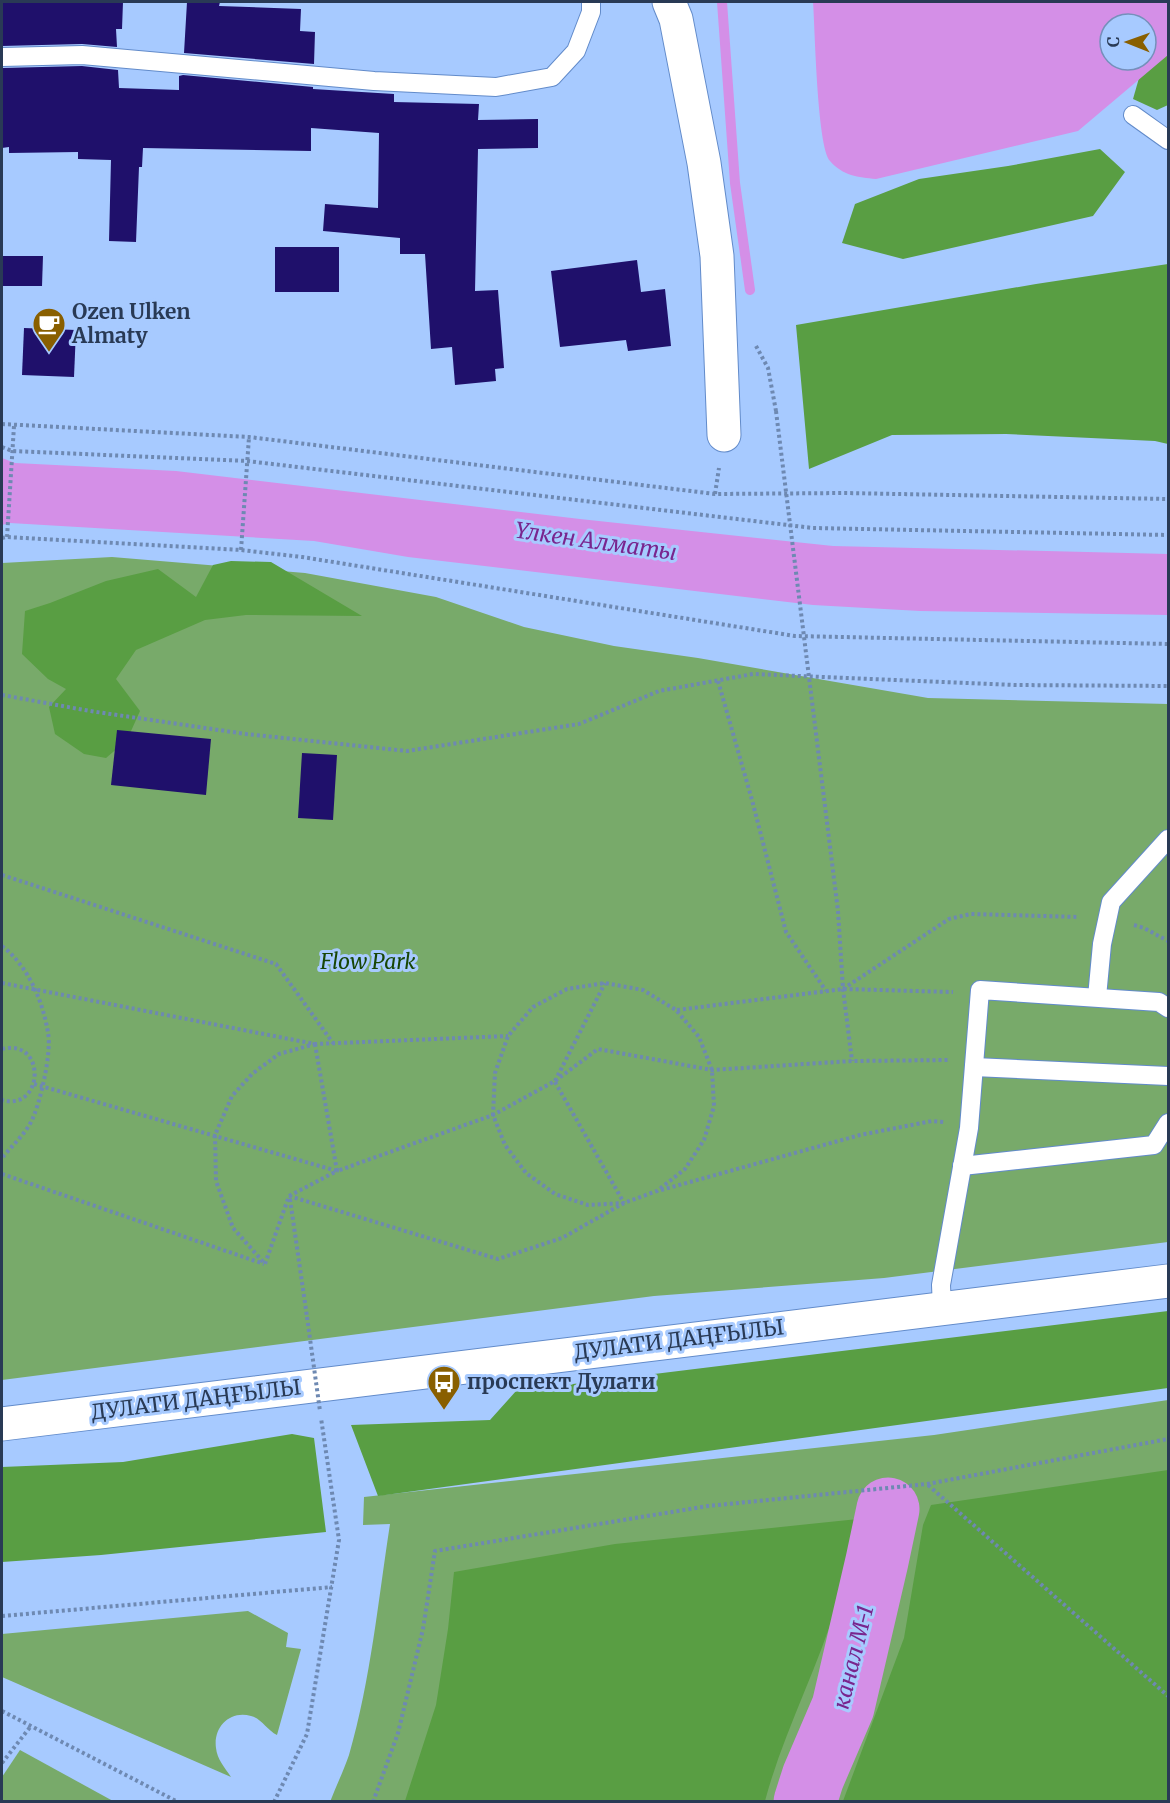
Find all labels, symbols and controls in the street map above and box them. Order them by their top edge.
north arrow [1098,12,1158,72]
text: С [1103,36,1123,47]
place label: Ozen Ulken Almaty [71,298,190,349]
cafe icon: Ozen Ulken Almaty [31,306,67,353]
water label: Үлкен Алматы [513,516,679,566]
park label: Flow Park [319,948,416,975]
street label: ДУЛАТИ ДАҢҒЫЛЫ [572,1313,786,1366]
bus stop icon: проспект Дулати [426,1364,462,1411]
place label: проспект Дулати [467,1368,656,1395]
street label: ДУЛАТИ ДАҢҒЫЛЫ [89,1373,303,1426]
water label: канал М-1 [827,1602,879,1712]

